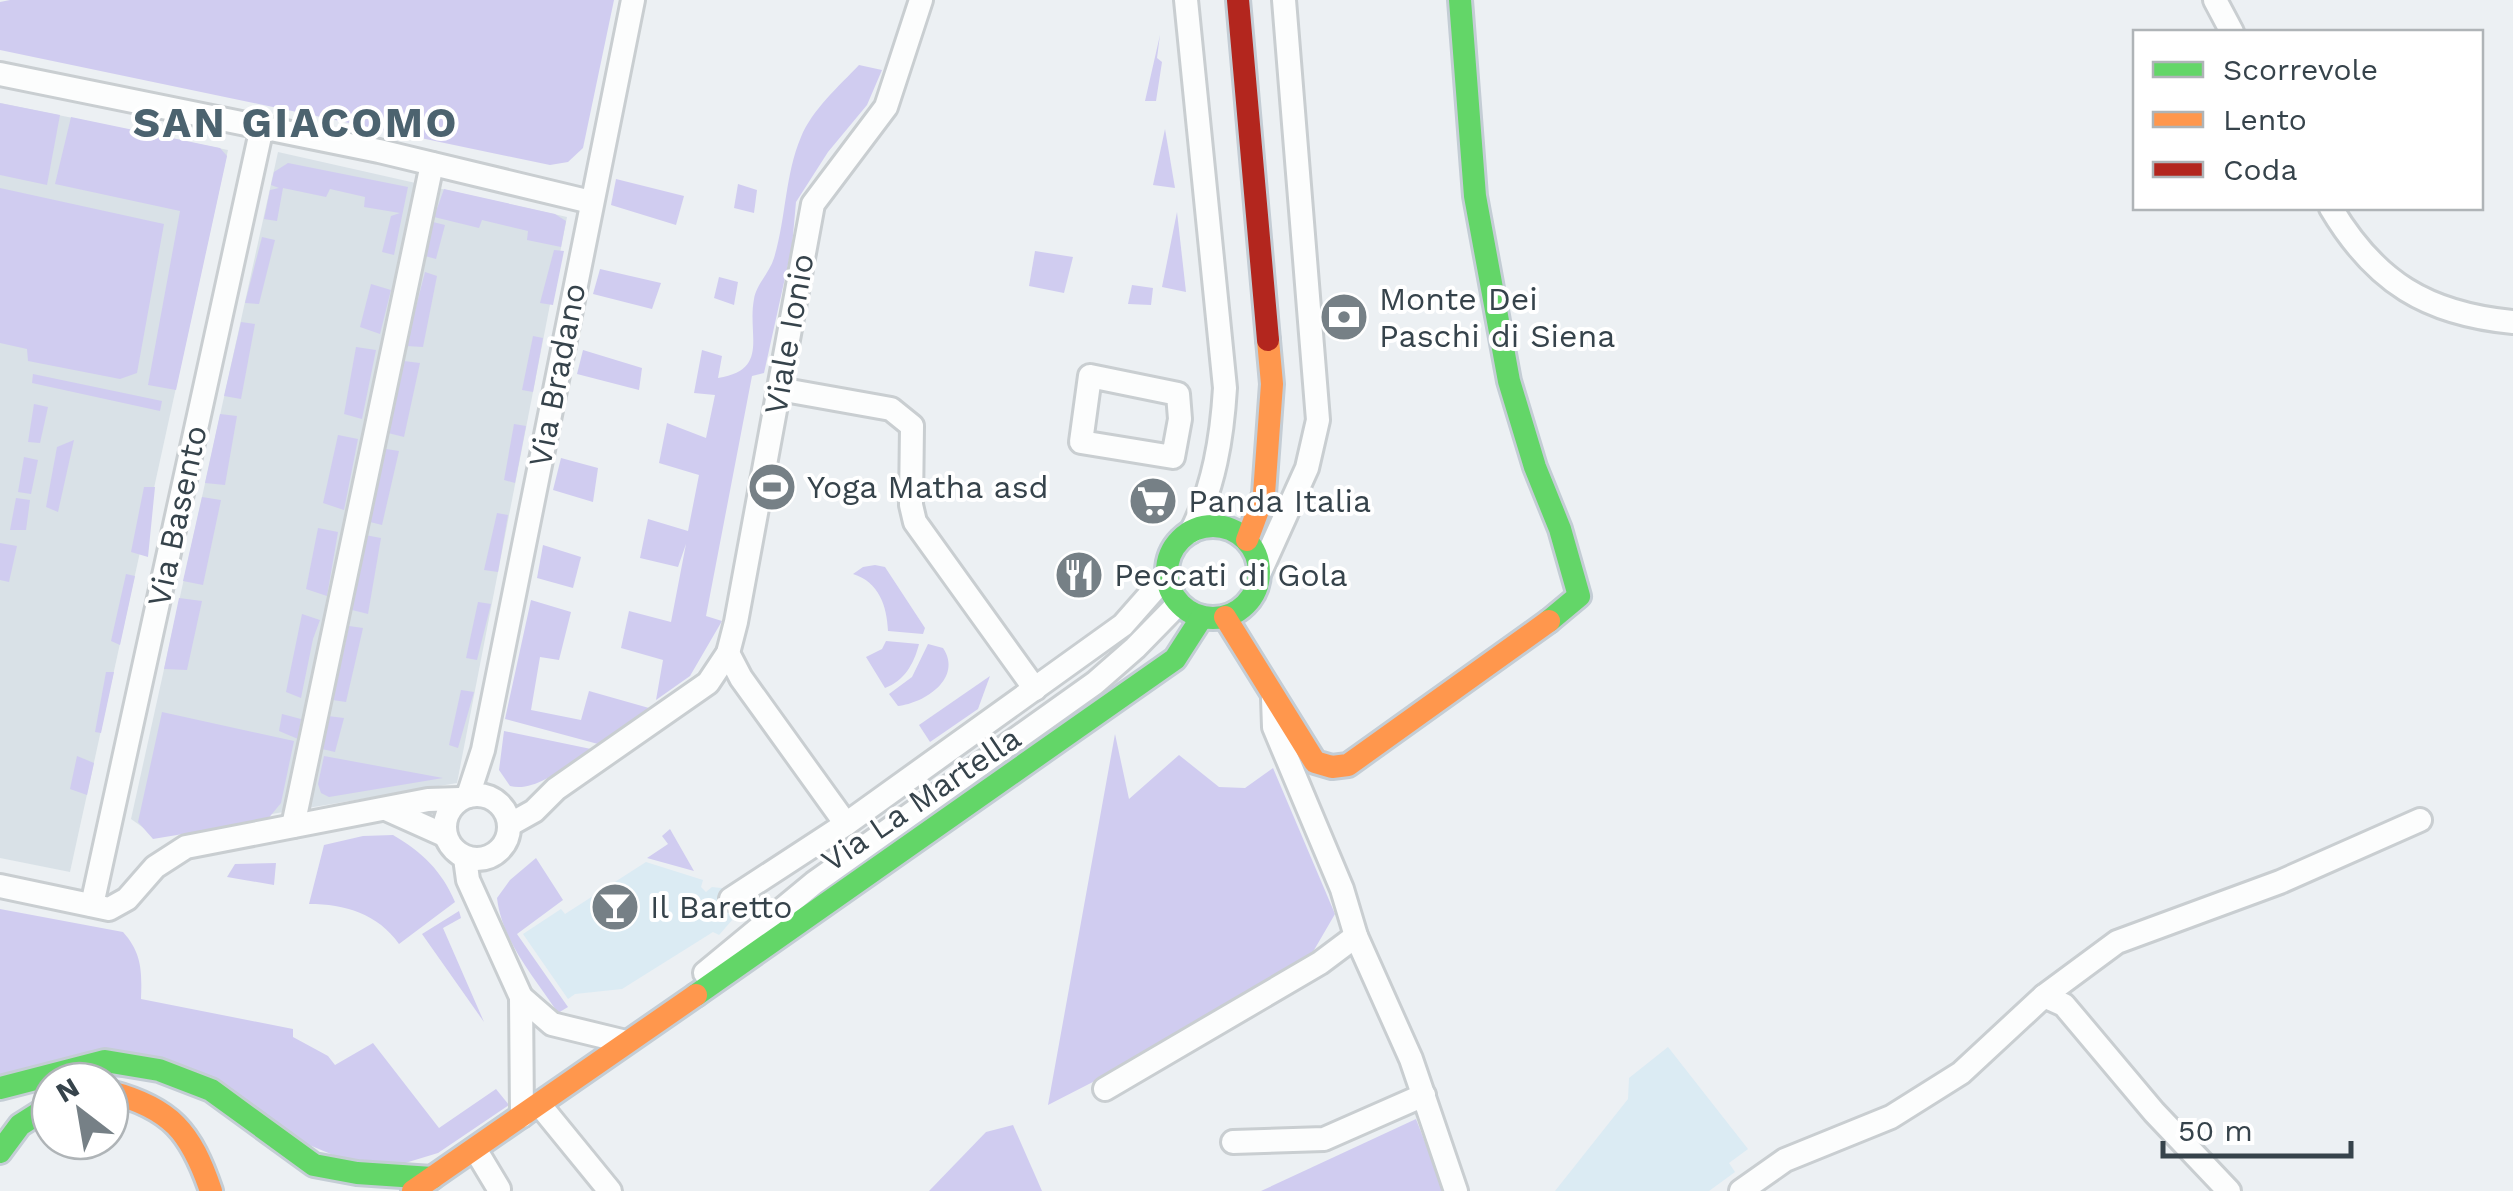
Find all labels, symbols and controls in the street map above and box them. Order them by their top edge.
legend [2133,30,2483,210]
text: Scorrevole [2223,52,2378,87]
district label: SAN GIACOMO [133,98,459,147]
text: Lento [2223,102,2307,137]
text: Coda [2223,152,2297,187]
street label: Viale Ionio [756,251,822,417]
street label: Via Bradano [521,280,593,470]
place label: Monte Dei Paschi di Siena [1379,280,1615,355]
bank icon: Monte Dei Paschi di Siena [1318,291,1370,343]
street label: Via Basento [139,422,215,610]
sports icon: Yoga Matha asd [746,461,798,513]
place label: Yoga Matha asd [807,468,1049,506]
supermarket icon: Panda Italia [1127,475,1179,527]
place label: Panda Italia [1188,482,1371,520]
restaurant icon: Peccati di Gola [1053,549,1105,601]
place label: Peccati di Gola [1114,556,1348,594]
street label: Via La Martella [814,718,1028,880]
bar icon: Il Baretto [589,881,641,933]
place label: Il Baretto [650,888,792,926]
north arrow [30,1061,130,1161]
text: N [50,1071,85,1109]
scale bar [2163,1096,2350,1158]
text: 50 m [2178,1113,2253,1148]

